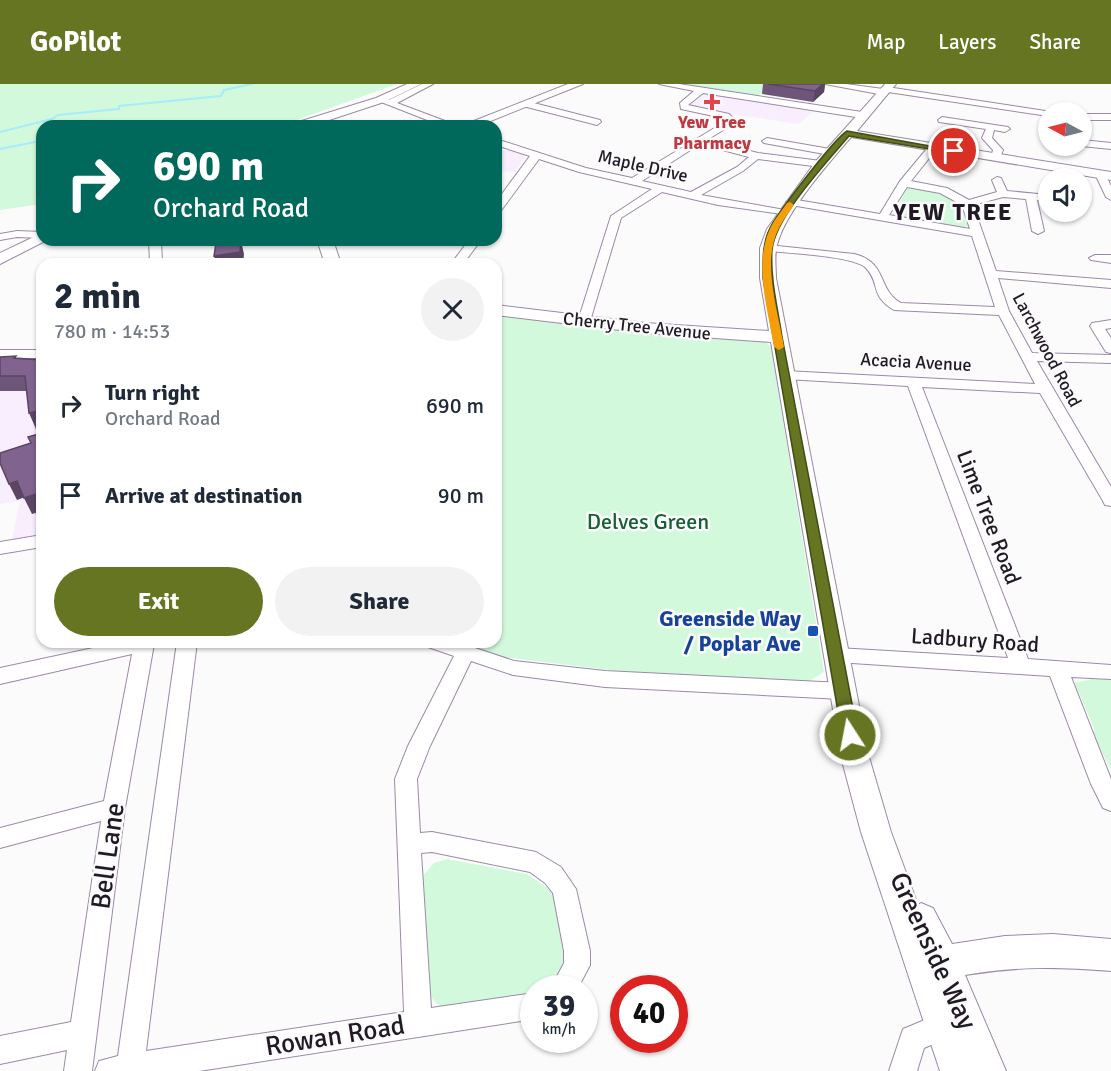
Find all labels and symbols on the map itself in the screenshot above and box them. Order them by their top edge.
marker: Yew Tree Pharmacy [705,95,719,109]
north arrow [1038,102,1092,156]
place label: Yew Tree Pharmacy [673,111,751,154]
pin [928,125,979,176]
street label: Maple Drive [596,145,690,187]
district label: YEW TREE [892,197,1013,227]
street label: Larchwood Road [1008,289,1086,411]
street label: Cherry Tree Avenue [562,307,712,345]
street label: Acacia Avenue [860,348,972,376]
street label: Lime Tree Road [951,446,1027,588]
park label: Delves Green [587,508,709,535]
place label: Greenside Way / Poplar Ave [659,605,801,657]
street label: Ladbury Road [910,622,1040,658]
marker: Greenside Way / Poplar Ave [806,624,820,638]
position arrow [818,703,882,767]
street label: Bell Lane [84,801,132,911]
street label: Greenside Way [882,867,984,1035]
speed limit sign: 40 [610,975,688,1053]
street label: Rowan Road [263,1009,407,1063]

